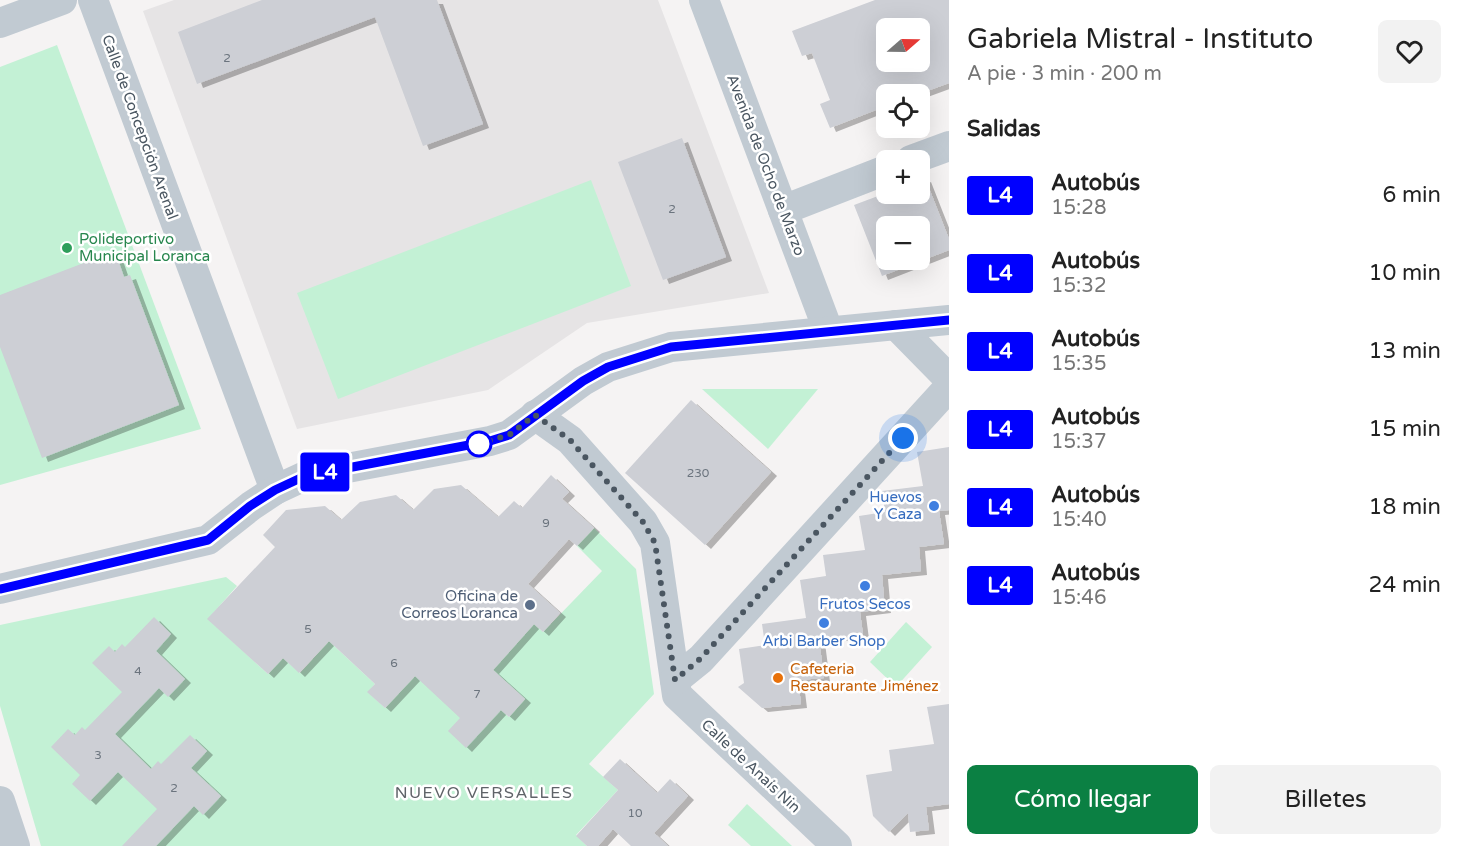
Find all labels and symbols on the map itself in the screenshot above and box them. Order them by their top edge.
north arrow [876,18,930,72]
street label: Calle de Concepción Arenal [98,32,182,222]
house number: 2 [223,51,231,65]
street label: Avenida de Ocho de Marzo [723,72,809,258]
house number: 2 [668,202,676,216]
place label: Polideportivo Municipal Loranca [79,230,210,265]
marker: Polideportivo Municipal Loranca [60,241,74,255]
your location [888,423,918,453]
unlabelled marker [466,431,492,457]
line badge: L4 [298,452,352,492]
house number: 230 [687,466,710,480]
place label: Huevos Y Caza [869,488,922,523]
marker: Huevos Y Caza [927,499,941,513]
house number: 9 [542,516,550,530]
marker: Frutos Secos [858,579,872,593]
place label: Oficina de Correos Loranca [401,587,518,622]
place label: Frutos Secos [819,595,911,613]
marker: Oficina de Correos Loranca [523,598,537,612]
marker: Arbi Barber Shop [817,616,831,630]
house number: 5 [304,622,312,636]
place label: Arbi Barber Shop [763,632,885,650]
house number: 6 [390,656,398,670]
place label: Cafeteria Restaurante Jiménez [790,660,939,695]
house number: 4 [134,664,142,678]
marker: Cafeteria Restaurante Jiménez [771,671,785,685]
house number: 7 [473,687,481,701]
street label: Calle de Anaís Nin [698,715,804,817]
house number: 3 [94,748,102,762]
house number: 2 [170,781,178,795]
district label: NUEVO VERSALLES [395,783,573,803]
house number: 10 [627,806,643,820]

